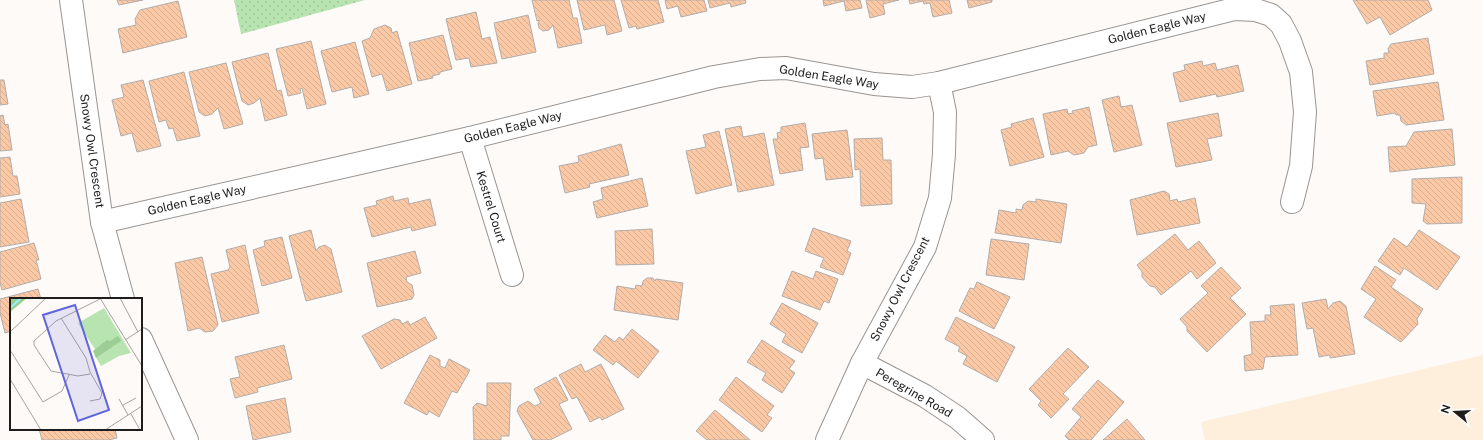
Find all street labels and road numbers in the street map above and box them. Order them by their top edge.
street label: Golden Eagle Way [1106,9,1208,47]
street label: Golden Eagle Way [778,62,880,92]
street label: Snowy Owl Crescent [77,93,107,209]
street label: Golden Eagle Way [462,108,564,146]
street label: Kestrel Court [473,169,509,245]
street label: Golden Eagle Way [146,182,248,218]
street label: Snowy Owl Crescent [868,234,933,344]
street label: Peregrine Road [873,365,955,421]

